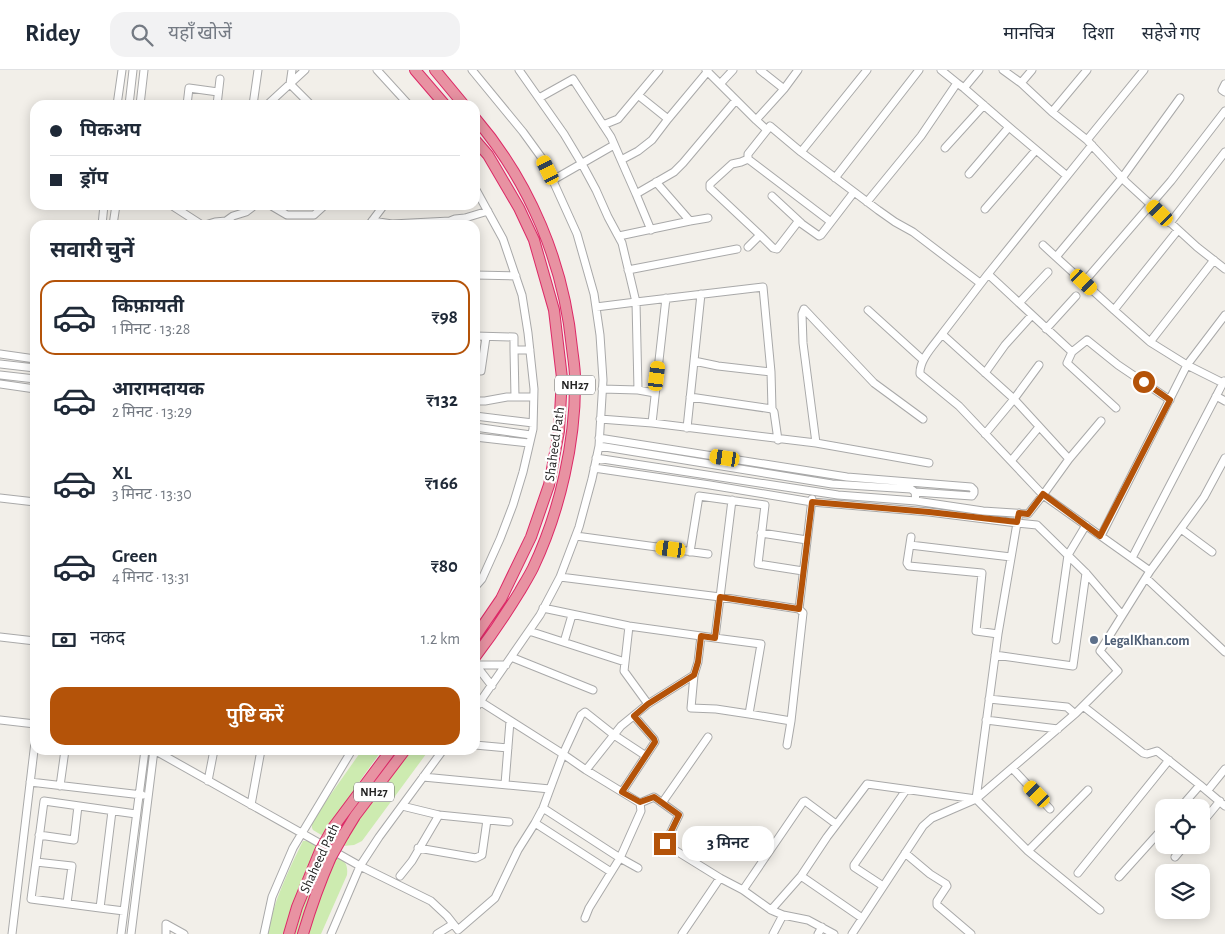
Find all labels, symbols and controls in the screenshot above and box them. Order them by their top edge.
search box [110,12,460,57]
icon: search [128,21,156,49]
text: Ridey [25,22,80,46]
text: यहाँ खोजें [168,24,232,43]
text: मानचित्र [1003,25,1055,43]
text: दिशा [1083,25,1114,43]
text: सहेजे गए [1142,25,1200,43]
text: पिकअप [80,121,141,140]
car [534,153,561,187]
text: ड्रॉप [80,169,108,188]
car [1144,197,1176,229]
text: सवारी चुनें [50,239,134,261]
car [1067,266,1100,298]
icon: car [52,295,97,340]
text: किफ़ायती [112,297,184,316]
text: ₹98 [431,308,458,327]
text: 1 मिनट · 13:28 [112,321,190,337]
car [647,360,666,392]
route start [1133,371,1155,393]
road number: NH27 [555,376,595,394]
icon: car [52,378,97,423]
text: आरामदायक [112,380,204,399]
text: ₹132 [426,391,458,410]
text: 2 मिनट · 13:29 [112,404,192,420]
street label: Shaheed Path [543,406,567,482]
car [709,448,740,468]
icon: car [52,461,97,506]
text: XL [112,464,132,483]
text: ₹166 [425,474,458,493]
text: 3 मिनट · 13:30 [112,486,192,502]
car [655,539,686,559]
icon: car [52,544,97,589]
text: Green [112,547,158,566]
text: ₹80 [431,557,458,576]
text: 4 मिनट · 13:31 [112,569,190,585]
icon: cash [50,626,78,654]
text: नकद [90,629,125,648]
text: 1.2 km [421,631,460,647]
marker: LegalKhan.com [1088,634,1100,646]
place label: LegalKhan.com [1104,634,1190,648]
button: पुष्टि करें [50,687,460,745]
car [1021,778,1052,810]
road number: NH27 [354,782,394,802]
map controls [1155,799,1210,919]
button: locate [1155,799,1210,854]
street label: Shaheed Path [298,821,342,895]
callout: 3 मिनट [682,826,775,862]
route end [654,833,676,855]
text: 3 मिनट [707,835,749,851]
button: layers [1155,864,1210,919]

